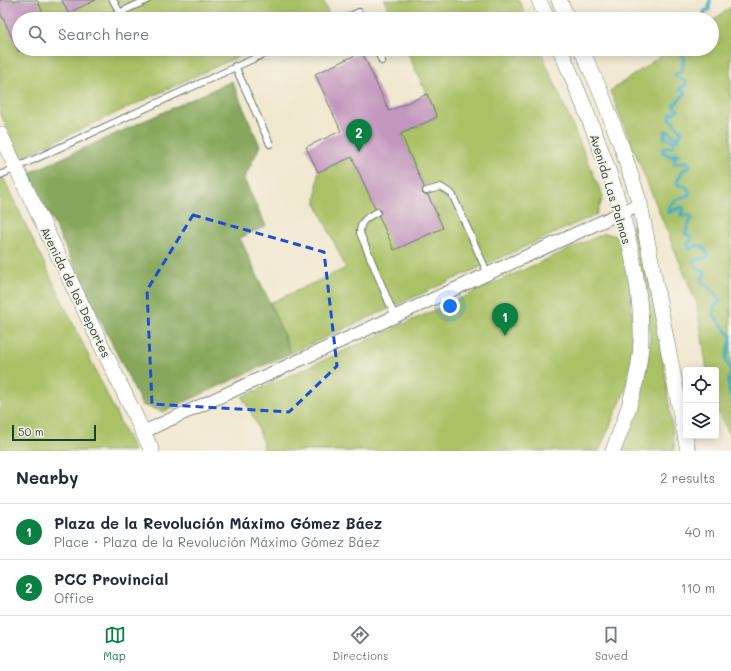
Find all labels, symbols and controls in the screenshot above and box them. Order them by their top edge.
search box [12,12,719,56]
icon: search [26,23,48,45]
text: Search here [58,24,149,44]
pin: 2 [346,119,372,152]
street label: Avenida Las Palmas [587,132,635,246]
street label: Avenida de los Deportes [37,224,115,360]
your location [440,296,460,316]
pin: 1 [492,303,518,336]
map controls [683,367,719,439]
button: locate [683,367,719,403]
button: layers [683,403,719,439]
scale bar [12,423,96,442]
text: 50 m [18,424,44,439]
text: Nearby [16,466,78,488]
text: 2 results [660,469,715,486]
text: Plaza de la Revolución Máximo Gómez Báez [54,513,382,533]
text: 1 [26,523,32,540]
text: 40 m [685,523,715,540]
text: Place · Plaza de la Revolución Máximo Gómez Báez [54,533,380,550]
text: PCC Provincial [54,569,168,589]
text: 2 [25,579,33,596]
text: 110 m [681,579,715,596]
text: Office [54,589,94,606]
tab: Map [103,624,126,663]
tab: Directions [332,624,388,663]
tab: Saved [595,624,628,663]

